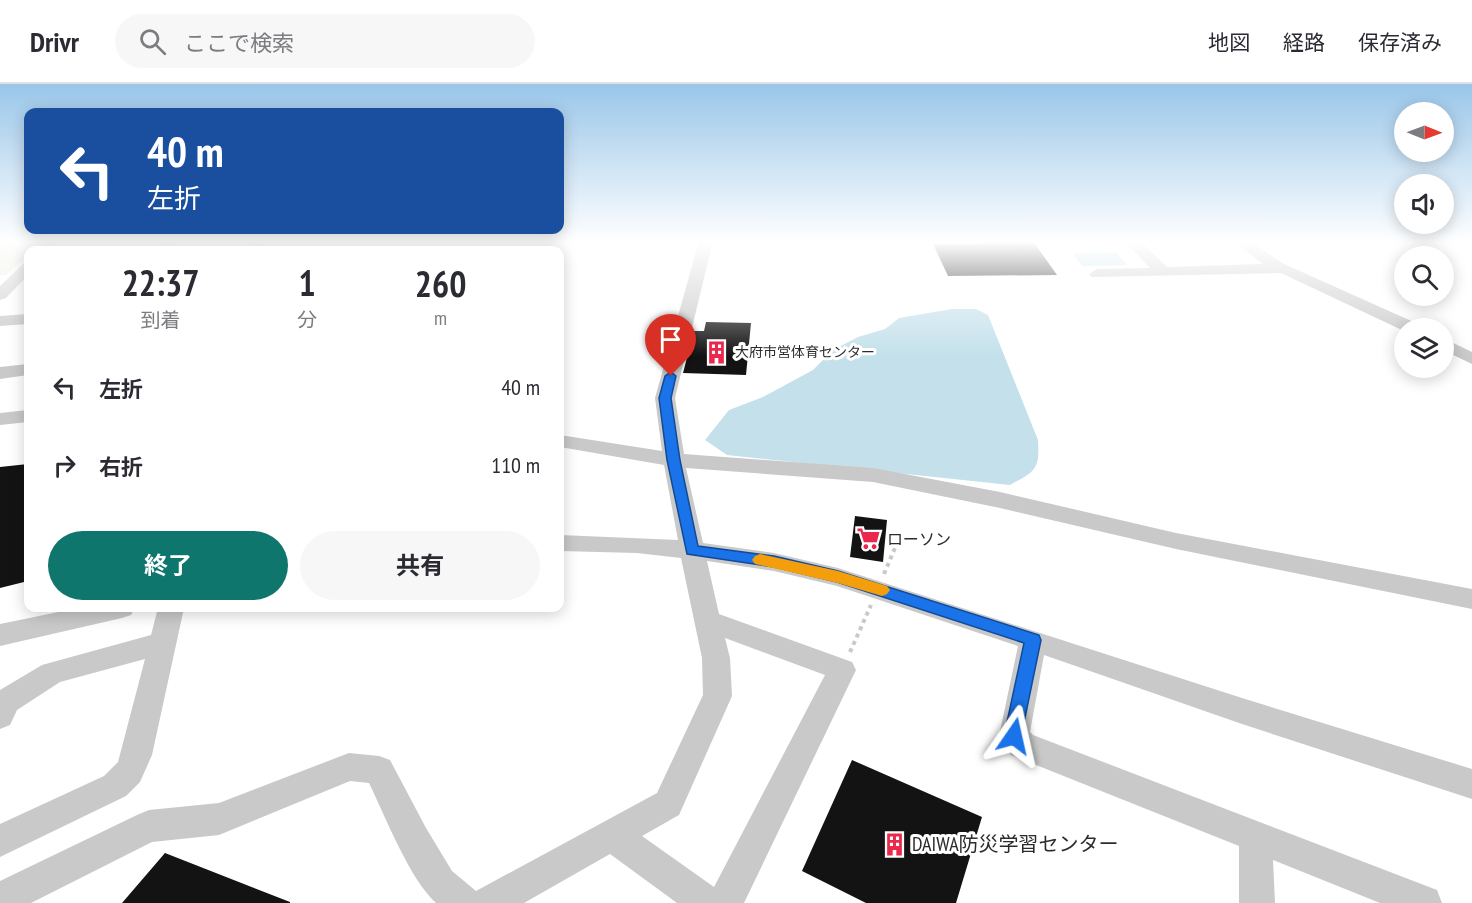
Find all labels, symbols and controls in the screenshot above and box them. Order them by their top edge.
search box [115,14,535,68]
text: Drivr [30,23,79,60]
icon: search [136,25,169,58]
text: ここで検索 [184,29,294,57]
text: 地図 [1208,29,1250,56]
text: 経路 [1283,29,1325,56]
text: 保存済み [1358,29,1442,56]
north arrow [1394,102,1454,162]
map controls [1394,102,1454,378]
text: 40 m [147,124,224,179]
icon: left [48,132,126,210]
button: sound [1394,174,1454,234]
text: 左折 [147,181,201,215]
button: search [1394,246,1454,306]
text: 22:37 [122,259,200,306]
text: 1 [299,259,316,306]
text: 260 [415,260,466,307]
text: m [434,305,447,331]
text: 到着 [141,307,181,333]
text: 分 [297,307,317,333]
pin [645,314,696,376]
button: layers [1394,318,1454,378]
icon: arrive [654,323,687,356]
building icon: 大府市営体育センター [704,339,730,365]
place label: 大府市営体育センター [735,343,875,361]
icon: left [48,371,81,404]
text: 40 m [501,373,540,401]
text: 左折 [99,375,143,403]
icon: right [48,449,81,482]
text: 110 m [491,451,540,479]
text: 右折 [99,453,143,481]
supermarket icon: ローソン [856,526,882,552]
place label: ローソン [887,529,951,549]
button: 終了 [48,531,288,600]
button: 共有 [300,531,540,600]
position arrow [982,704,1046,768]
building icon: DAIWA防災学習センター [881,831,907,857]
place label: DAIWA防災学習センター [912,831,1119,857]

